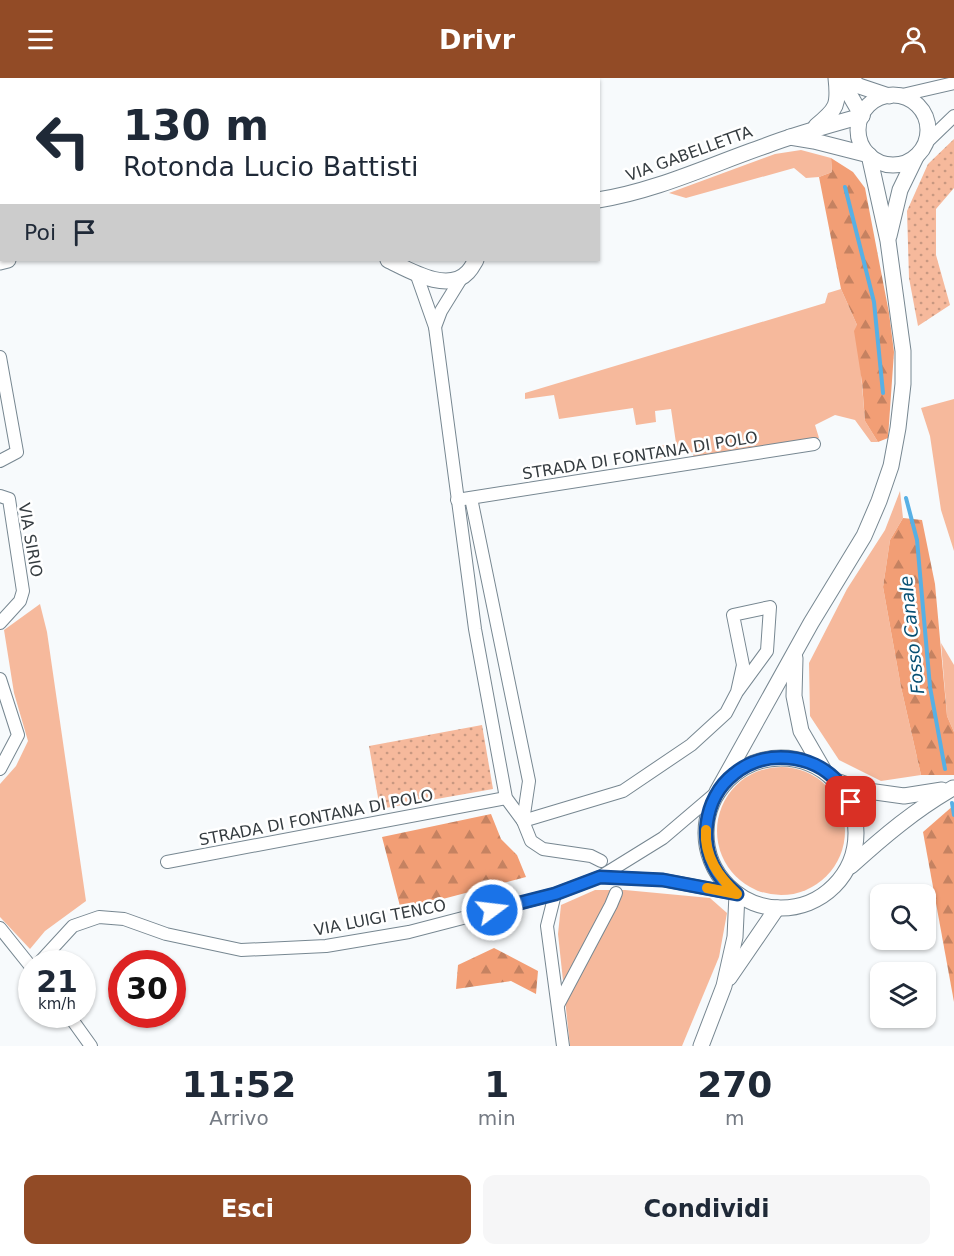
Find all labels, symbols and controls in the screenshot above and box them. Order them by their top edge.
icon: menu [24,23,57,56]
icon: person [897,23,930,56]
text: Drivr [439,24,515,55]
text: 130 m [123,101,269,150]
icon: left [24,102,102,180]
street label: VIA GABELLETTA [623,122,755,185]
text: Rotonda Lucio Battisti [123,151,419,182]
icon: arrive [68,216,101,249]
text: Poi [24,220,56,245]
street label: STRADA DI FONTANA DI POLO [521,427,759,483]
street label: VIA SIRIO [15,502,46,579]
water label: Fosso Canale [895,575,928,695]
pin [825,776,876,827]
street label: STRADA DI FONTANA DI POLO [197,785,435,850]
icon: arrive [834,785,867,818]
position arrow [460,878,524,942]
map controls [870,884,936,1028]
button: search [870,884,936,950]
street label: VIA LUIGI TENCO [312,895,448,940]
speed limit sign: 30 [108,950,186,1028]
button: layers [870,962,936,1028]
text: 21 [36,964,78,999]
text: km/h [38,995,76,1013]
text: 11:52 [182,1064,296,1105]
text: 1 [484,1064,509,1105]
text: 270 [697,1064,772,1105]
text: Arrivo [209,1106,269,1130]
text: min [478,1106,516,1130]
text: m [725,1106,745,1130]
button: Esci [24,1175,471,1244]
button: Condividi [483,1175,930,1244]

